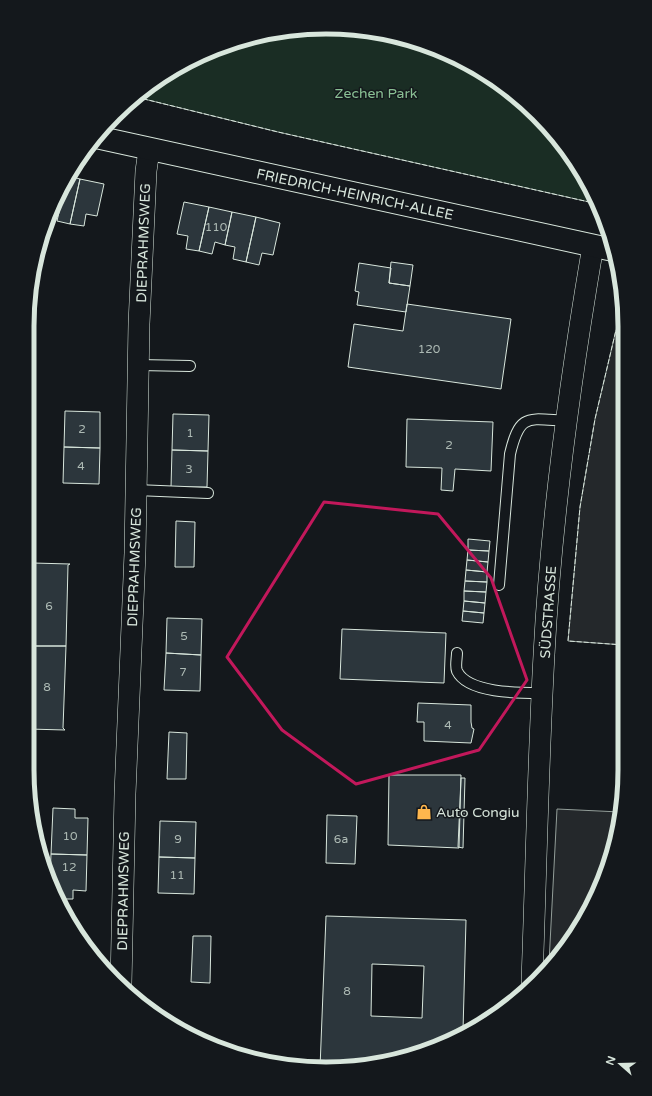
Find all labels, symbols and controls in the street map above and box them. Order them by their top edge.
park label: Zechen Park [335,85,418,102]
street label: FRIEDRICH-HEINRICH-ALLEE [255,165,455,224]
street label: DIEPRAHMSWEG [133,183,154,303]
house number: 110 [205,220,228,234]
house number: 120 [418,342,441,356]
house number: 2 [78,422,86,436]
house number: 1 [186,426,194,440]
house number: 2 [445,438,453,452]
house number: 4 [77,459,85,473]
house number: 3 [185,462,193,476]
street label: DIEPRAHMSWEG [124,507,145,627]
street label: SÜDSTRASSE [537,565,560,659]
house number: 6 [45,599,53,613]
house number: 5 [180,629,188,643]
house number: 7 [179,665,187,679]
house number: 8 [43,680,51,694]
house number: 4 [444,718,452,732]
shop icon: Auto Congiu [415,803,433,821]
place label: Auto Congiu [436,804,520,821]
house number: 10 [62,829,78,843]
street label: DIEPRAHMSWEG [114,831,133,951]
house number: 9 [174,832,182,846]
house number: 6a [334,832,348,846]
house number: 12 [61,860,77,874]
house number: 11 [169,868,185,882]
house number: 8 [343,984,351,998]
north arrow [600,1044,640,1084]
text: N [603,1054,619,1067]

